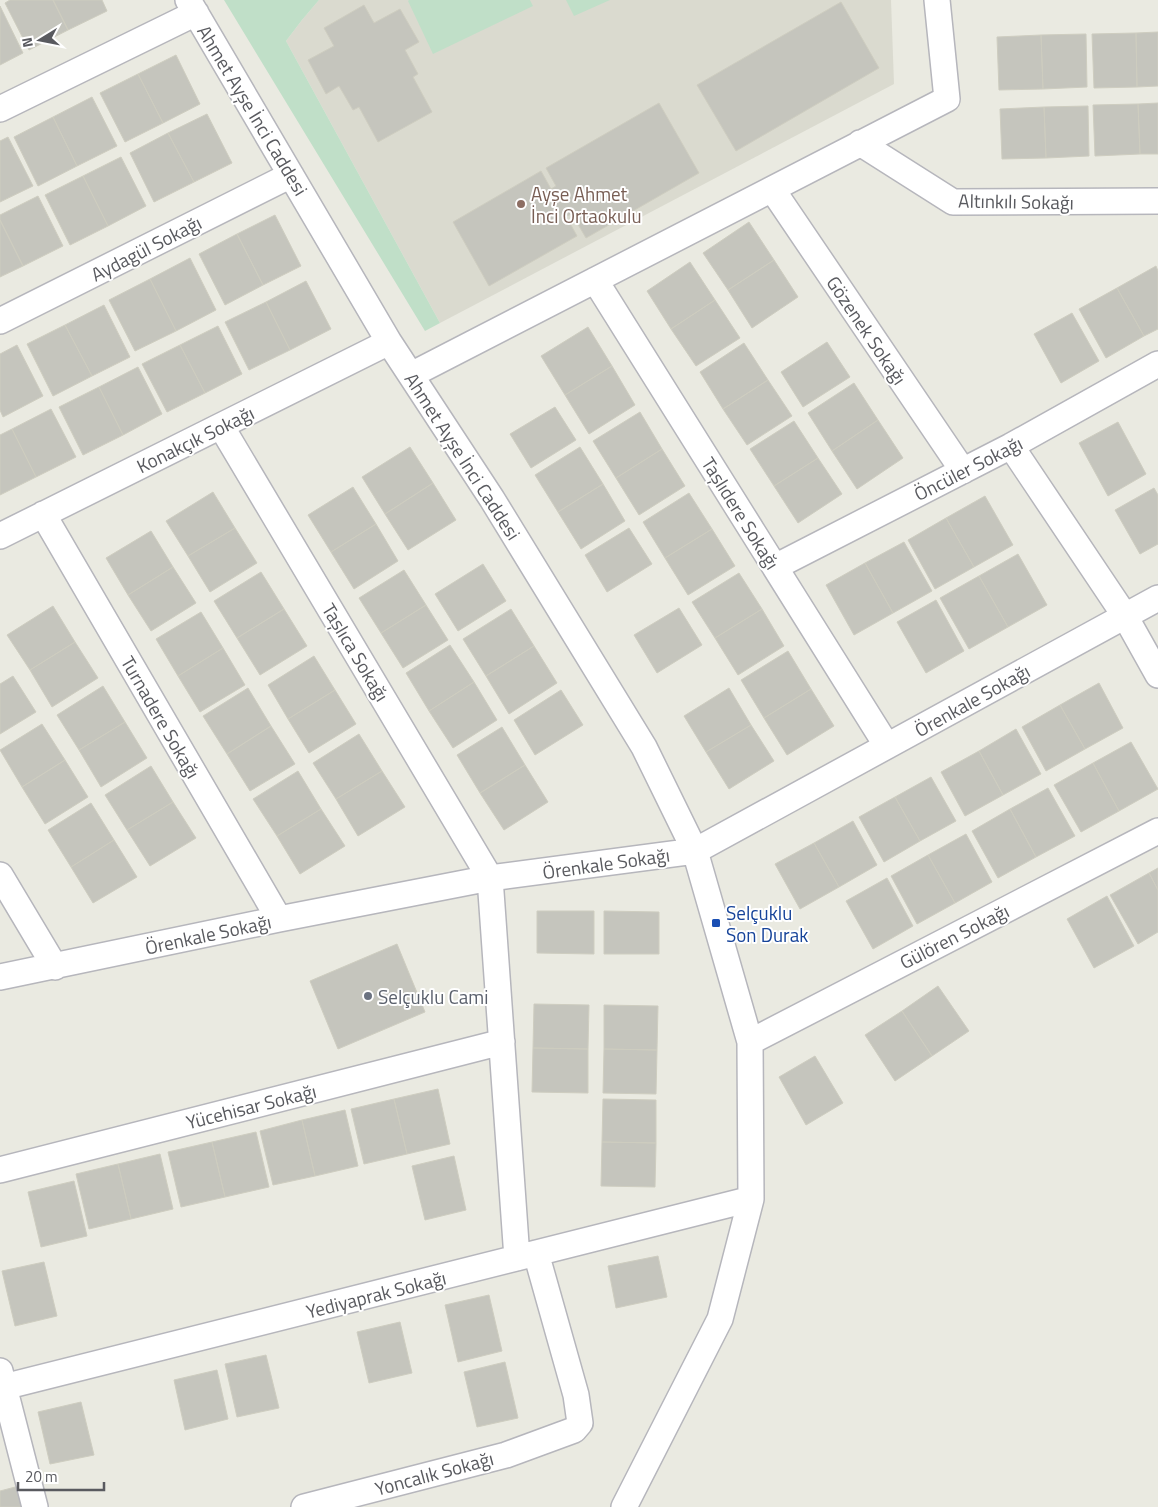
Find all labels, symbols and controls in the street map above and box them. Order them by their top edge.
north arrow [15,15,65,65]
street label: Ahmet Ayşe İnci Caddesi [190,19,316,201]
text: N [16,36,38,49]
place label: Ayşe Ahmet İnci Ortaokulu [531,179,642,230]
street label: Altınkılı Sokağı [958,185,1074,217]
marker: Ayşe Ahmet İnci Ortaokulu [515,198,527,210]
street label: Aydagül Sokağı [86,208,206,288]
street label: Gözenek Sokağı [820,270,914,390]
street label: Ahmet Ayşe İnci Caddesi [398,367,528,545]
street label: Konakçık Sokağı [131,398,259,480]
street label: Öncüler Sokağı [909,428,1027,508]
street label: Taşlıdere Sokağı [695,451,787,575]
street label: Taşlıca Sokağı [315,597,397,707]
street label: Turnadere Sokağı [114,650,208,784]
street label: Örenkale Sokağı [909,656,1035,744]
street label: Örenkale Sokağı [540,840,672,886]
street label: Gülören Sokağı [894,896,1014,976]
place label: Selçuklu Son Durak [726,898,808,949]
street label: Örenkale Sokağı [142,906,274,962]
marker: Selçuklu Son Durak [710,917,722,929]
place label: Selçuklu Cami [378,982,488,1011]
marker: Selçuklu Cami [362,990,374,1002]
street label: Yücehisar Sokağı [183,1076,319,1136]
street label: Yediyaprak Sokağı [303,1263,449,1325]
street label: Yoncalık Sokağı [372,1443,496,1503]
scale bar [18,1460,104,1492]
text: 20 m [25,1465,58,1488]

